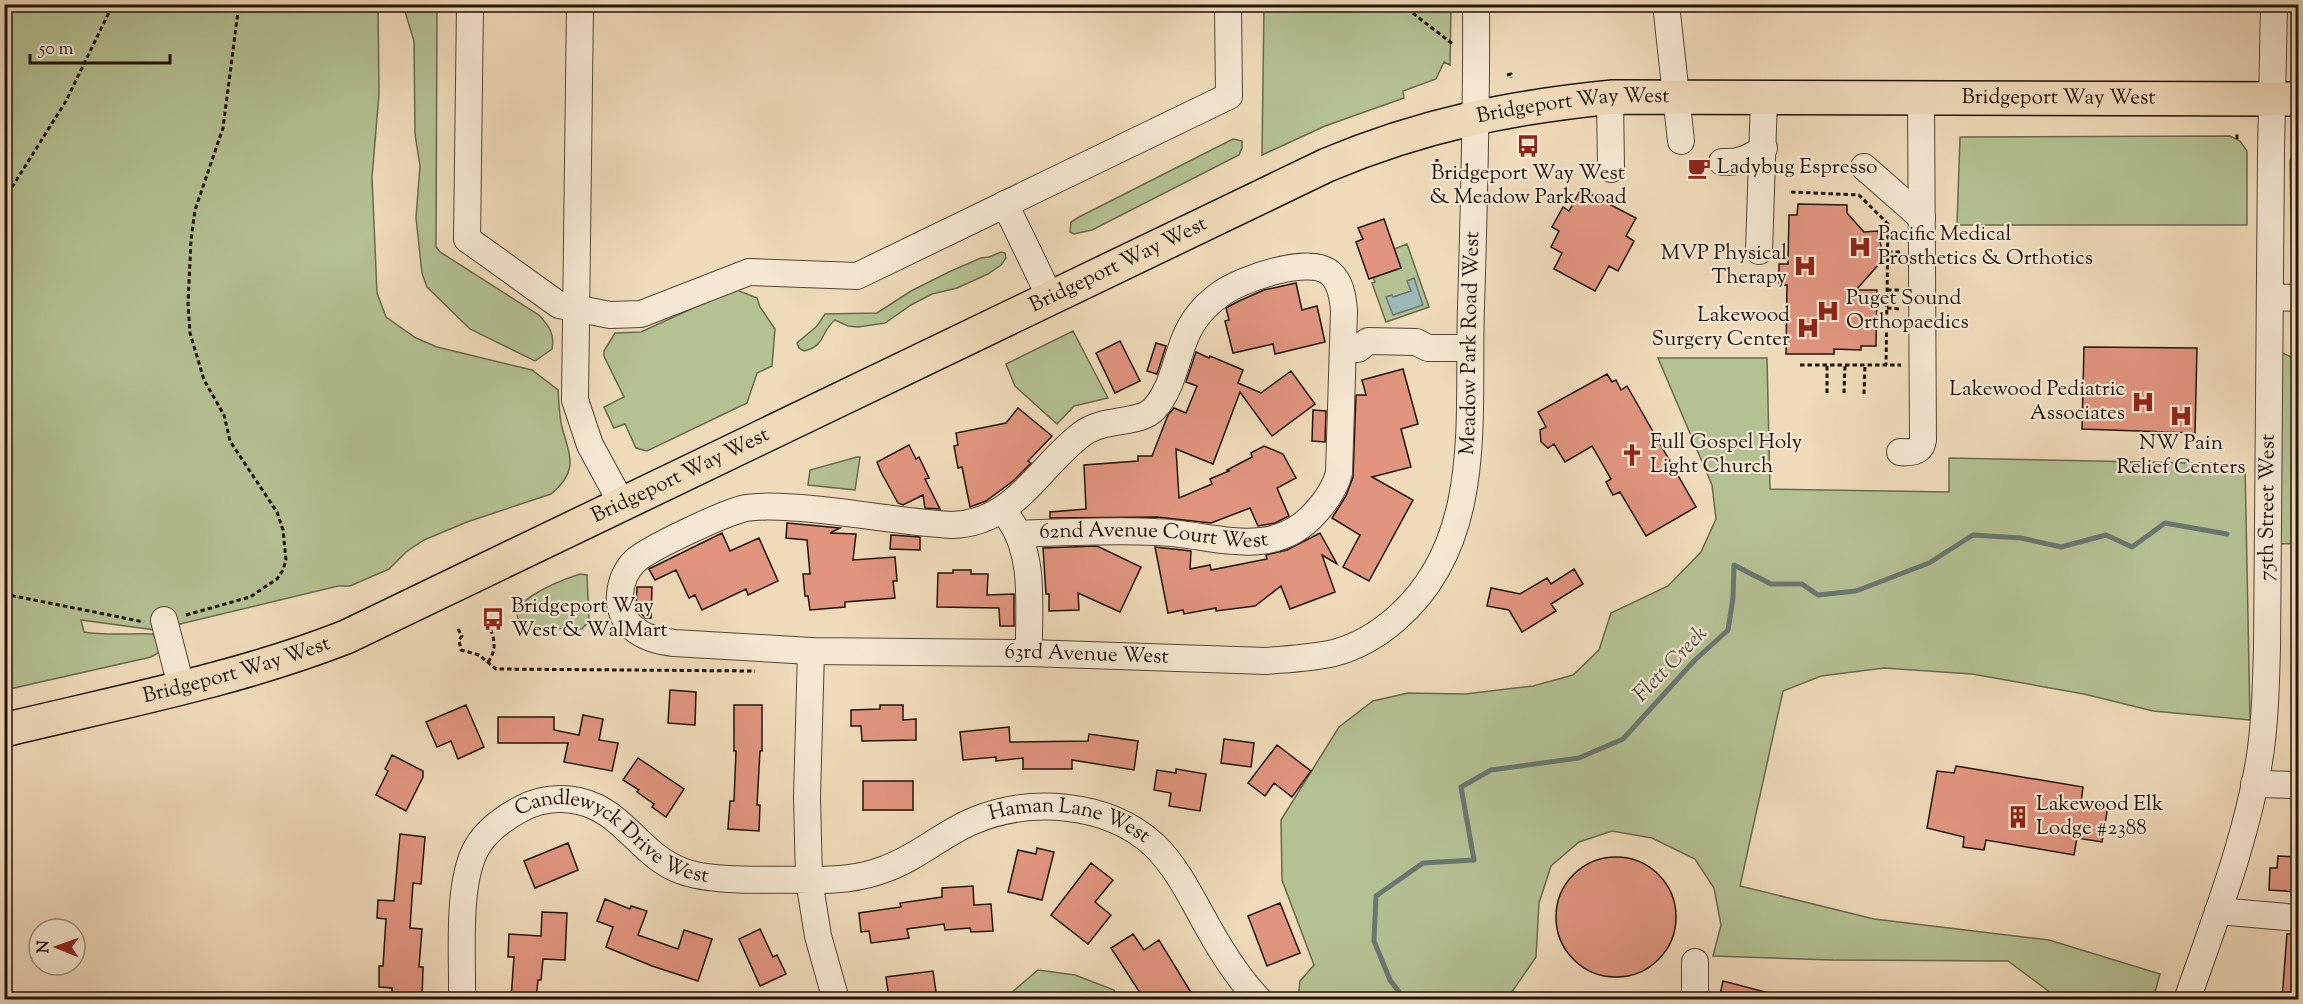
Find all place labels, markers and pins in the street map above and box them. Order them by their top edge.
bus stop icon: Bridgeport Way West & Meadow Park Road [1515,133,1541,159]
place label: Ladybug Espresso [1717,153,1878,183]
cafe icon: Ladybug Espresso [1686,155,1712,181]
place label: Bridgeport Way West & Meadow Park Road [1429,159,1627,213]
place label: Pacific Medical Prosthetics & Orthotics [1878,220,2093,274]
hospital icon: Pacific Medical Prosthetics & Orthotics [1847,234,1873,260]
place label: MVP Physical Therapy [1661,239,1788,293]
hospital icon: MVP Physical Therapy [1792,253,1818,279]
place label: Puget Sound Orthopaedics [1846,284,1969,338]
hospital icon: Puget Sound Orthopaedics [1815,298,1841,324]
place label: Lakewood Surgery Center [1652,301,1790,355]
hospital icon: Lakewood Surgery Center [1795,315,1821,341]
place label: Lakewood Pediatric Associates [1949,375,2125,429]
hospital icon: Lakewood Pediatric Associates [2130,389,2156,415]
hospital icon: NW Pain Relief Centers [2168,403,2194,429]
place label: Full Gospel Holy Light Church [1650,428,1803,482]
place label: NW Pain Relief Centers [2117,429,2245,483]
church icon: Full Gospel Holy Light Church [1619,442,1645,468]
place label: Bridgeport Way West & WalMart [511,592,668,646]
bus stop icon: Bridgeport Way West & WalMart [480,606,506,632]
place label: Lakewood Elk Lodge #2388 [2036,790,2164,844]
building icon: Lakewood Elk Lodge #2388 [2005,804,2031,830]

